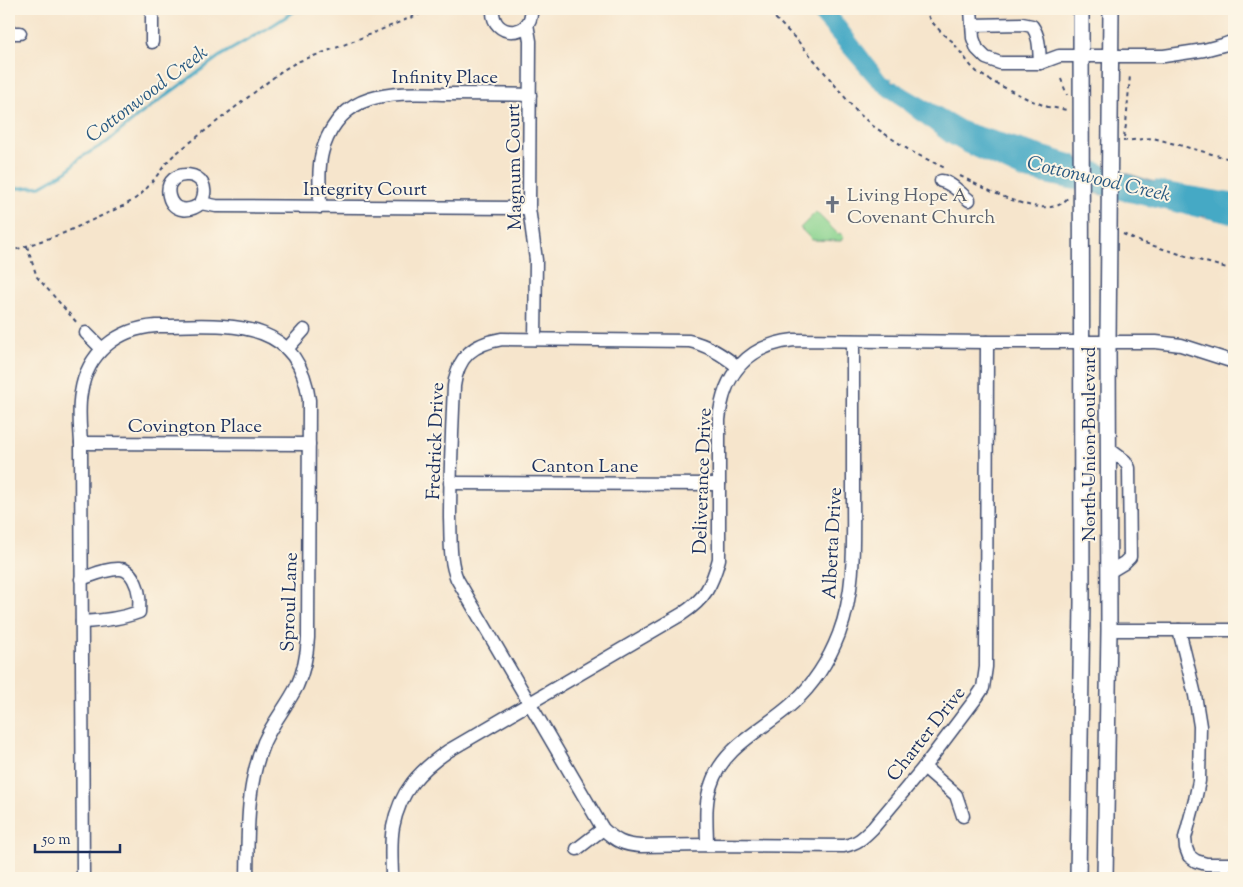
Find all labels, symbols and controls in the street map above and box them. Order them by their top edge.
water label: Cottonwood Creek [80,39,215,151]
street label: Infinity Place [392,65,498,92]
street label: Magnum Court [501,103,530,231]
water label: Cottonwood Creek [1024,150,1173,211]
street label: Integrity Court [303,177,428,204]
place label: Living Hope A Covenant Church [847,183,995,232]
church icon: Living Hope A Covenant Church [823,195,843,215]
street label: North Union Boulevard [1077,346,1104,542]
street label: Fredrick Drive [421,382,452,500]
street label: Deliverance Drive [687,407,720,555]
street label: Covington Place [128,414,262,441]
street label: Canton Lane [531,454,639,481]
street label: Alberta Drive [817,486,850,600]
street label: Sproul Lane [275,552,306,652]
street label: Charter Drive [881,681,973,788]
scale bar [35,822,120,854]
text: 50 m [41,830,71,851]

